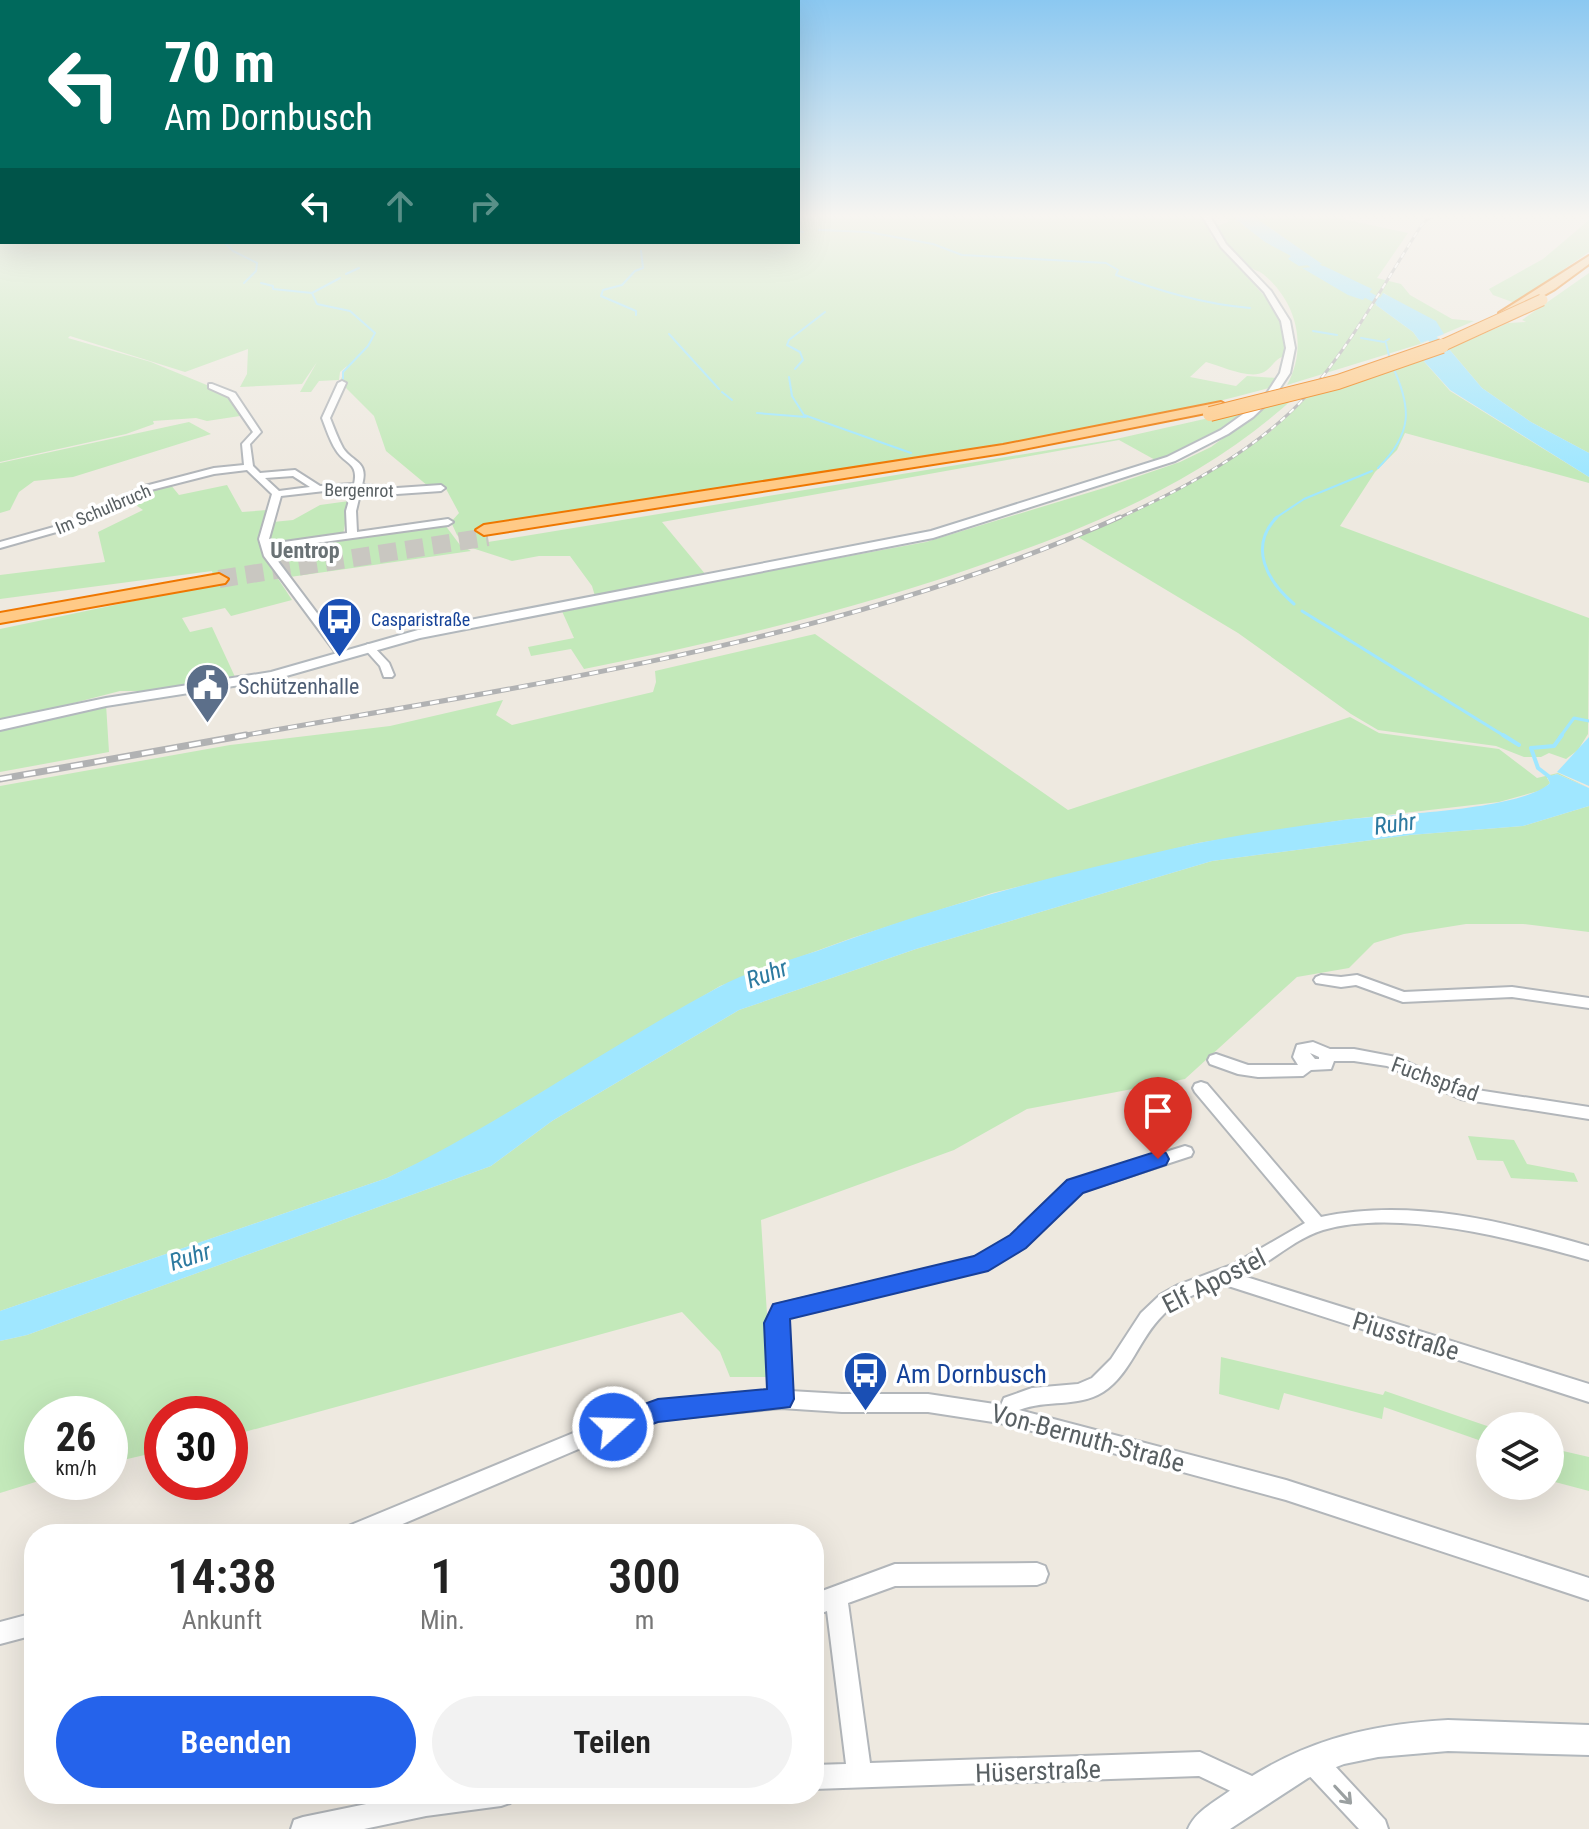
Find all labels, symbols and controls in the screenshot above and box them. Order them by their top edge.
text: 70 m [164,30,275,96]
icon: left [32,32,136,136]
text: Am Dornbusch [164,97,373,139]
icon: left [294,184,338,228]
icon: ahead [378,184,422,228]
icon: right [462,184,506,228]
street label: Bergenrot [324,479,394,501]
street label: Im Schulbruch [52,480,154,538]
district label: Uentrop [270,538,340,563]
bus stop icon: Casparistraße [316,595,364,658]
place label: Casparistraße [371,609,470,630]
public building icon: Schützenhalle [183,662,231,725]
place label: Schützenhalle [238,674,359,699]
water label: Ruhr [1372,807,1419,841]
water label: Ruhr [743,953,792,994]
street label: Fuchspfad [1388,1052,1482,1106]
pin [1124,1077,1192,1159]
icon: arrive [1136,1089,1180,1133]
water label: Ruhr [166,1237,215,1277]
street label: Elf Apostel [1157,1242,1271,1320]
street label: Piusstraße [1349,1306,1463,1366]
bus stop icon: Am Dornbusch [841,1350,889,1413]
place label: Am Dornbusch [896,1359,1047,1389]
position arrow [571,1385,655,1469]
speed limit sign: 30 [144,1396,248,1500]
street label: Von-Bernuth-Straße [988,1398,1188,1478]
map controls [1476,1412,1564,1500]
button: layers [1476,1412,1564,1500]
text: 26 [56,1414,96,1461]
text: km/h [55,1456,97,1480]
text: 14:38 [167,1548,277,1605]
text: 1 [430,1548,454,1605]
text: 300 [608,1548,681,1605]
text: Ankunft [182,1605,262,1635]
text: Min. [420,1605,465,1635]
text: m [635,1605,654,1635]
button: Beenden [56,1696,416,1788]
button: Teilen [432,1696,792,1788]
street label: Hüserstraße [975,1754,1101,1788]
one-way arrow [1333,1785,1351,1805]

